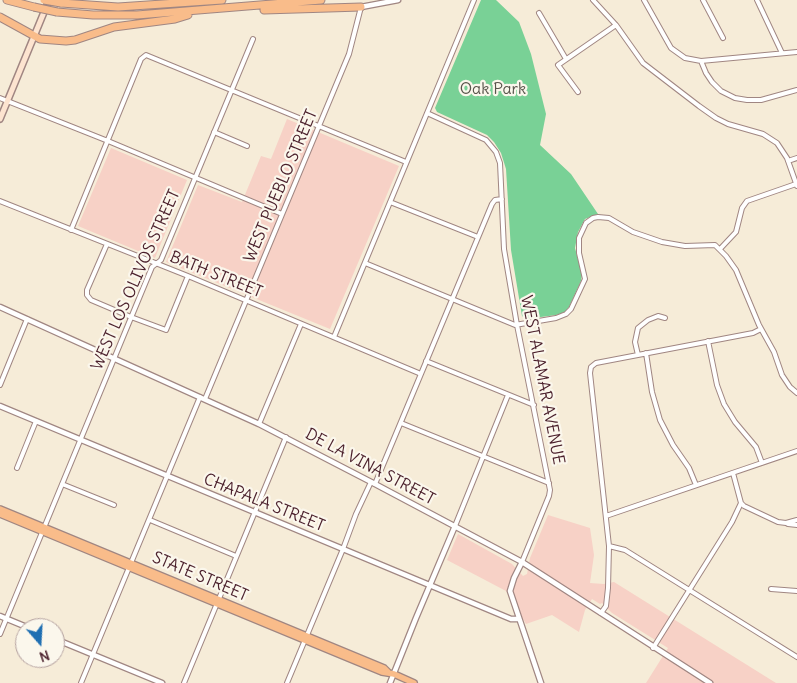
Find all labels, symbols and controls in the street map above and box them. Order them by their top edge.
park label: Oak Park [460,79,526,99]
street label: WEST PUEBLO STREET [240,107,322,265]
street label: WEST LOS OLIVOS STREET [87,187,185,373]
street label: BATH STREET [167,248,265,302]
street label: WEST ALAMAR AVENUE [516,294,568,466]
street label: DE LA VINA STREET [302,425,438,509]
street label: CHAPALA STREET [201,470,327,536]
street label: STATE STREET [149,548,251,606]
north arrow [15,618,65,668]
text: N [37,646,52,666]

